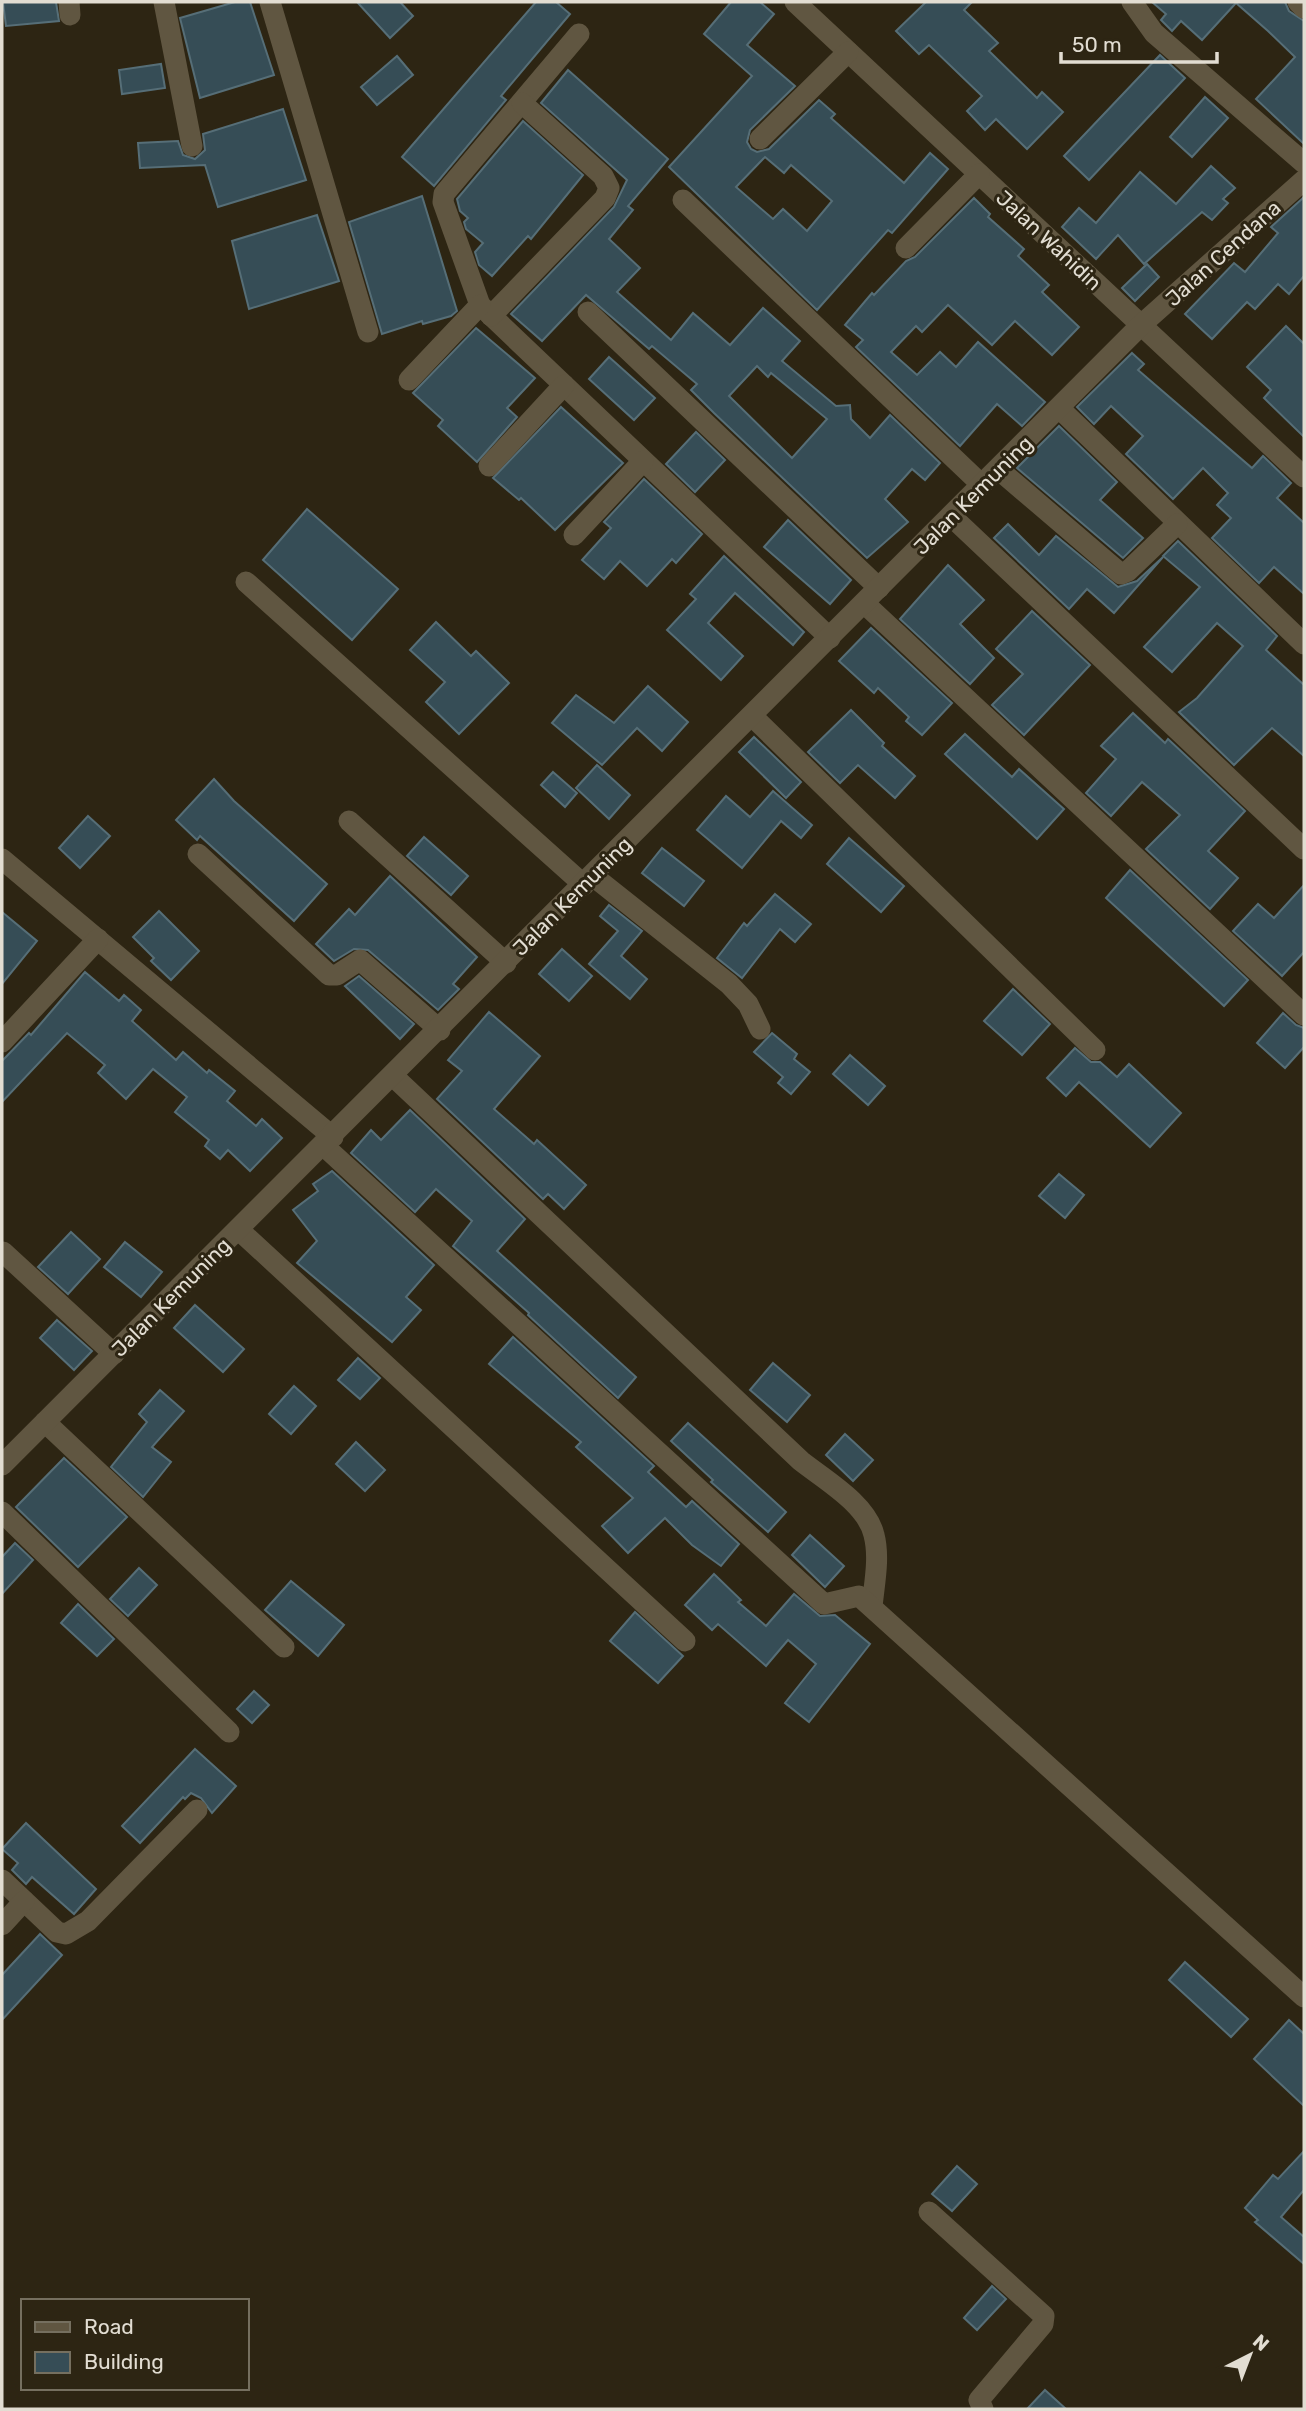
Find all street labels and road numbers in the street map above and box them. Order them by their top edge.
street label: Jalan Wahidin [991,185,1107,295]
street label: Jalan Cendana [1160,195,1286,311]
street label: Jalan Kemuning [908,430,1038,560]
street label: Jalan Kemuning [507,831,637,961]
street label: Jalan Kemuning [106,1232,236,1362]

